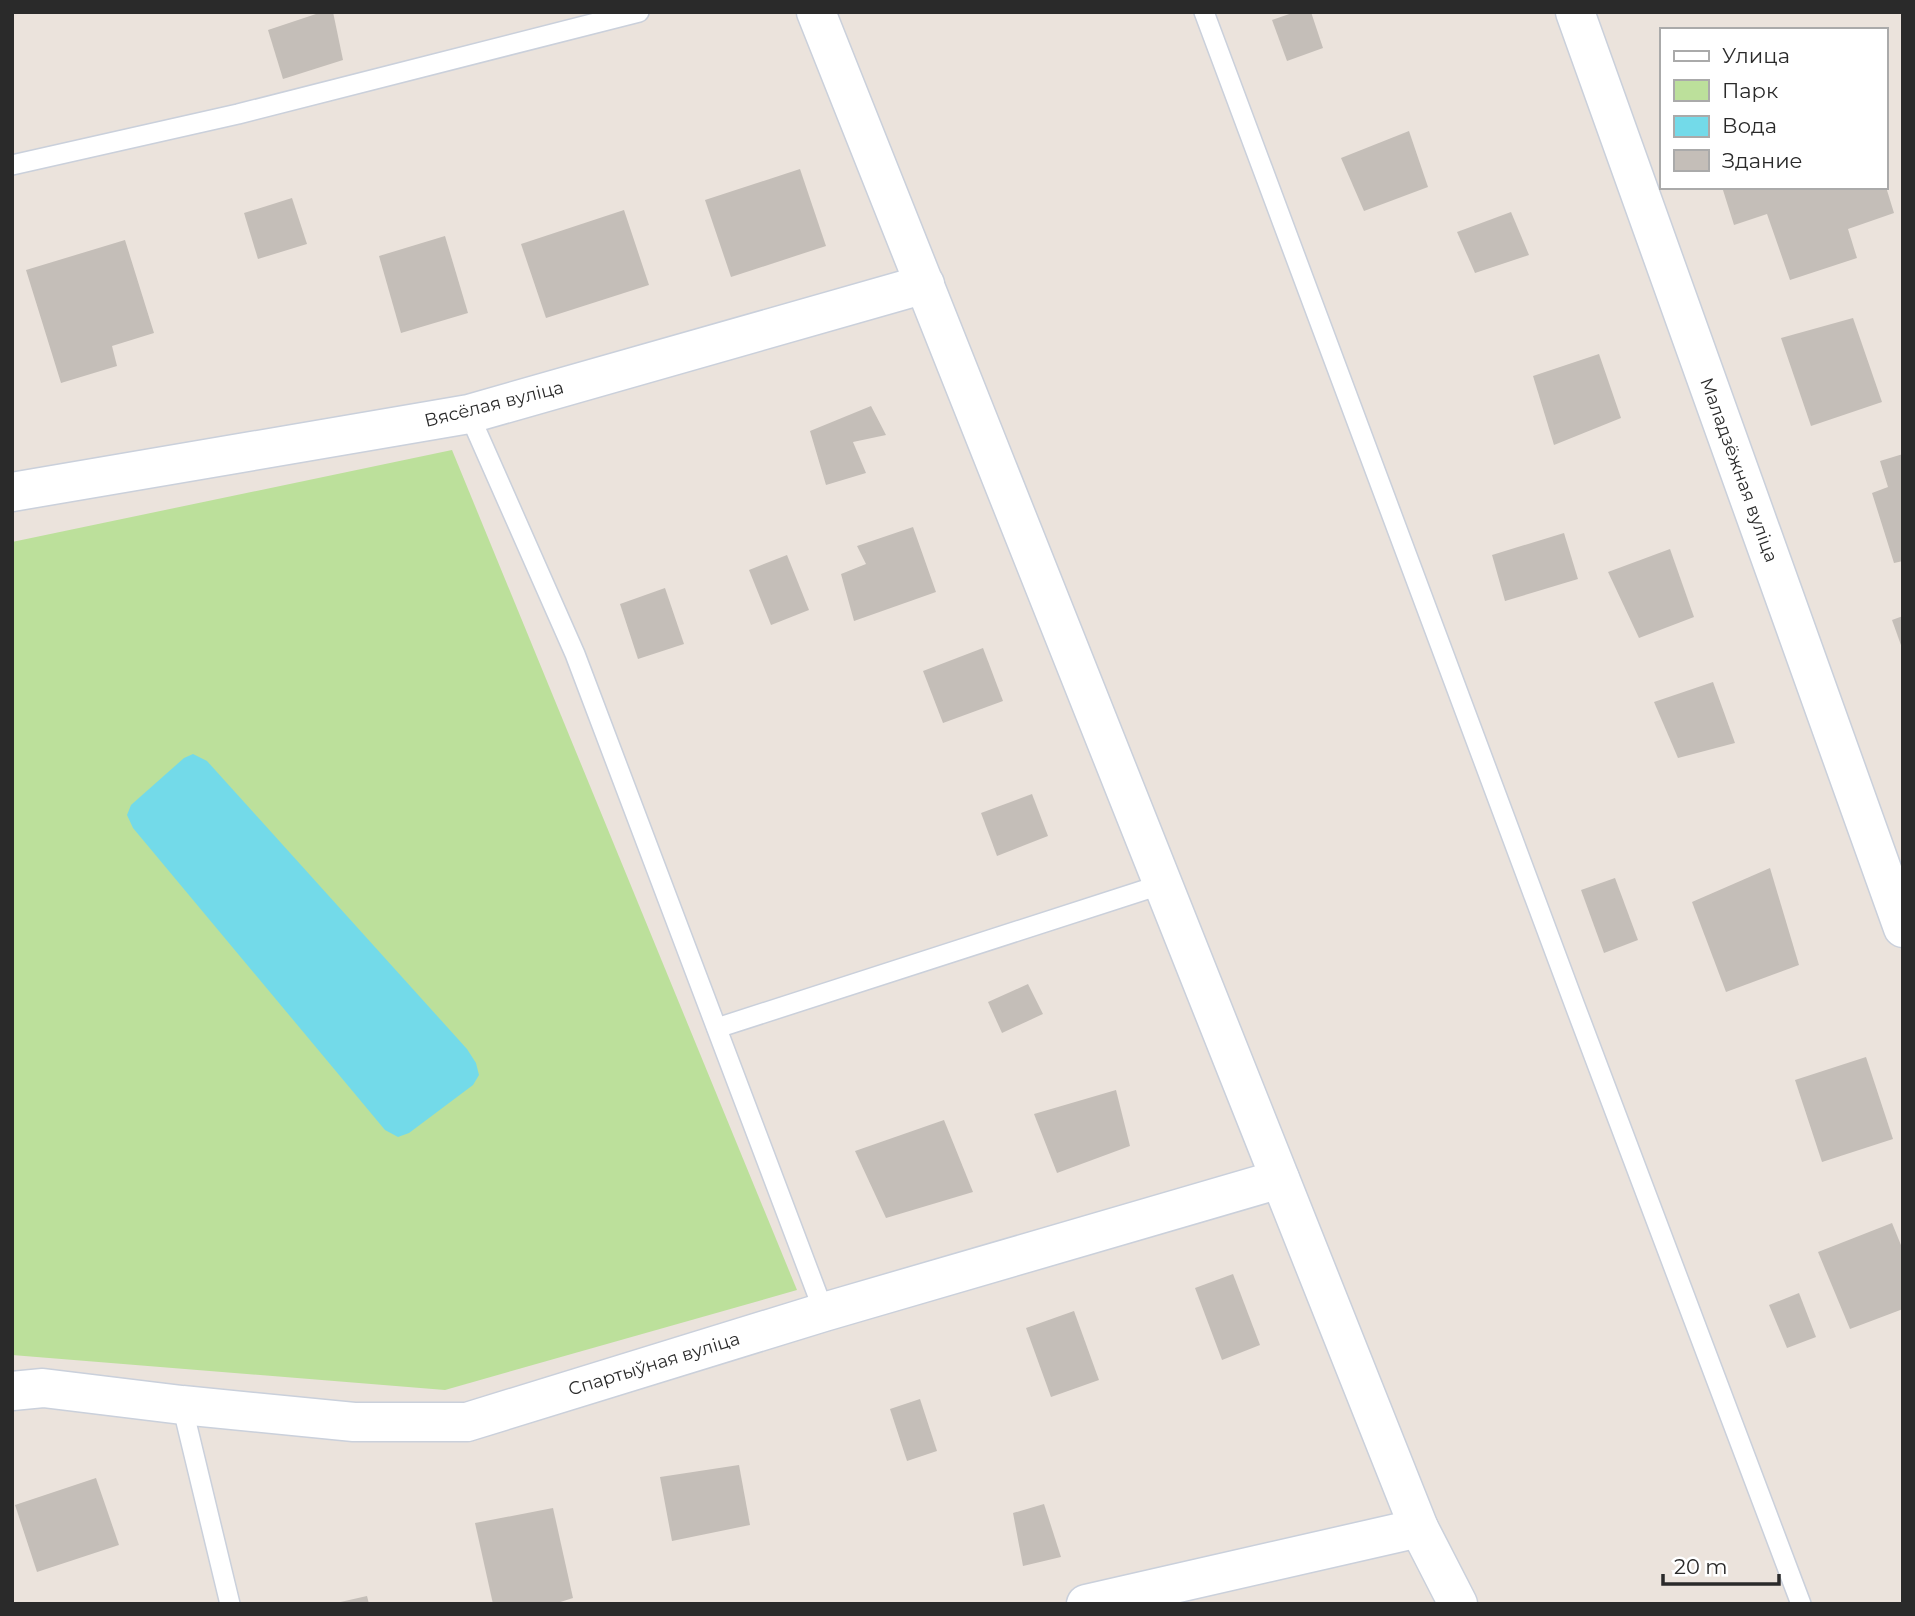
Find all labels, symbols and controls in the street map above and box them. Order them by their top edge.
legend [1660,28,1887,189]
text: Улица [1722,43,1790,68]
text: Парк [1722,78,1778,103]
text: Вода [1722,113,1777,138]
text: Здание [1722,148,1803,173]
street label: Маладзёжная вуліца [1695,375,1783,565]
street label: Вясёлая вуліца [422,376,566,432]
street label: Спартыўная вуліца [566,1327,742,1401]
scale bar [1663,1542,1778,1586]
text: 20 m [1674,1554,1728,1579]

